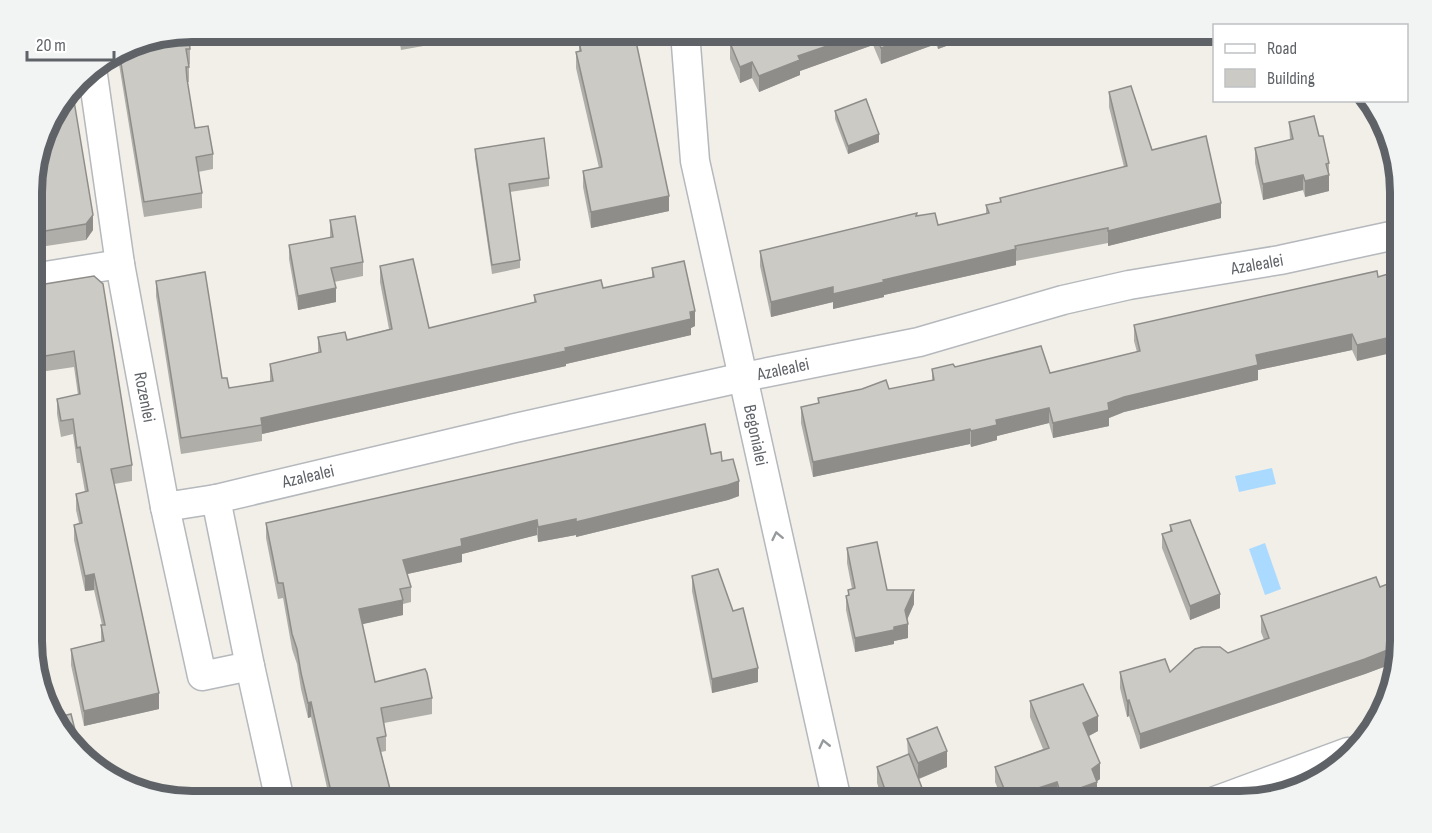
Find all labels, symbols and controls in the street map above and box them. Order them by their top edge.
scale bar [27,24,114,62]
legend [1213,24,1408,102]
text: 20 m [36,35,66,56]
text: Road [1267,38,1297,59]
text: Building [1267,68,1315,89]
street label: Azalealei [1228,250,1285,280]
street label: Azalealei [754,354,811,385]
street label: Rozenlei [129,370,160,424]
street label: Begonialei [739,403,772,467]
street label: Azalealei [279,460,336,493]
one-way arrow [771,531,784,541]
one-way arrow [818,739,831,749]

